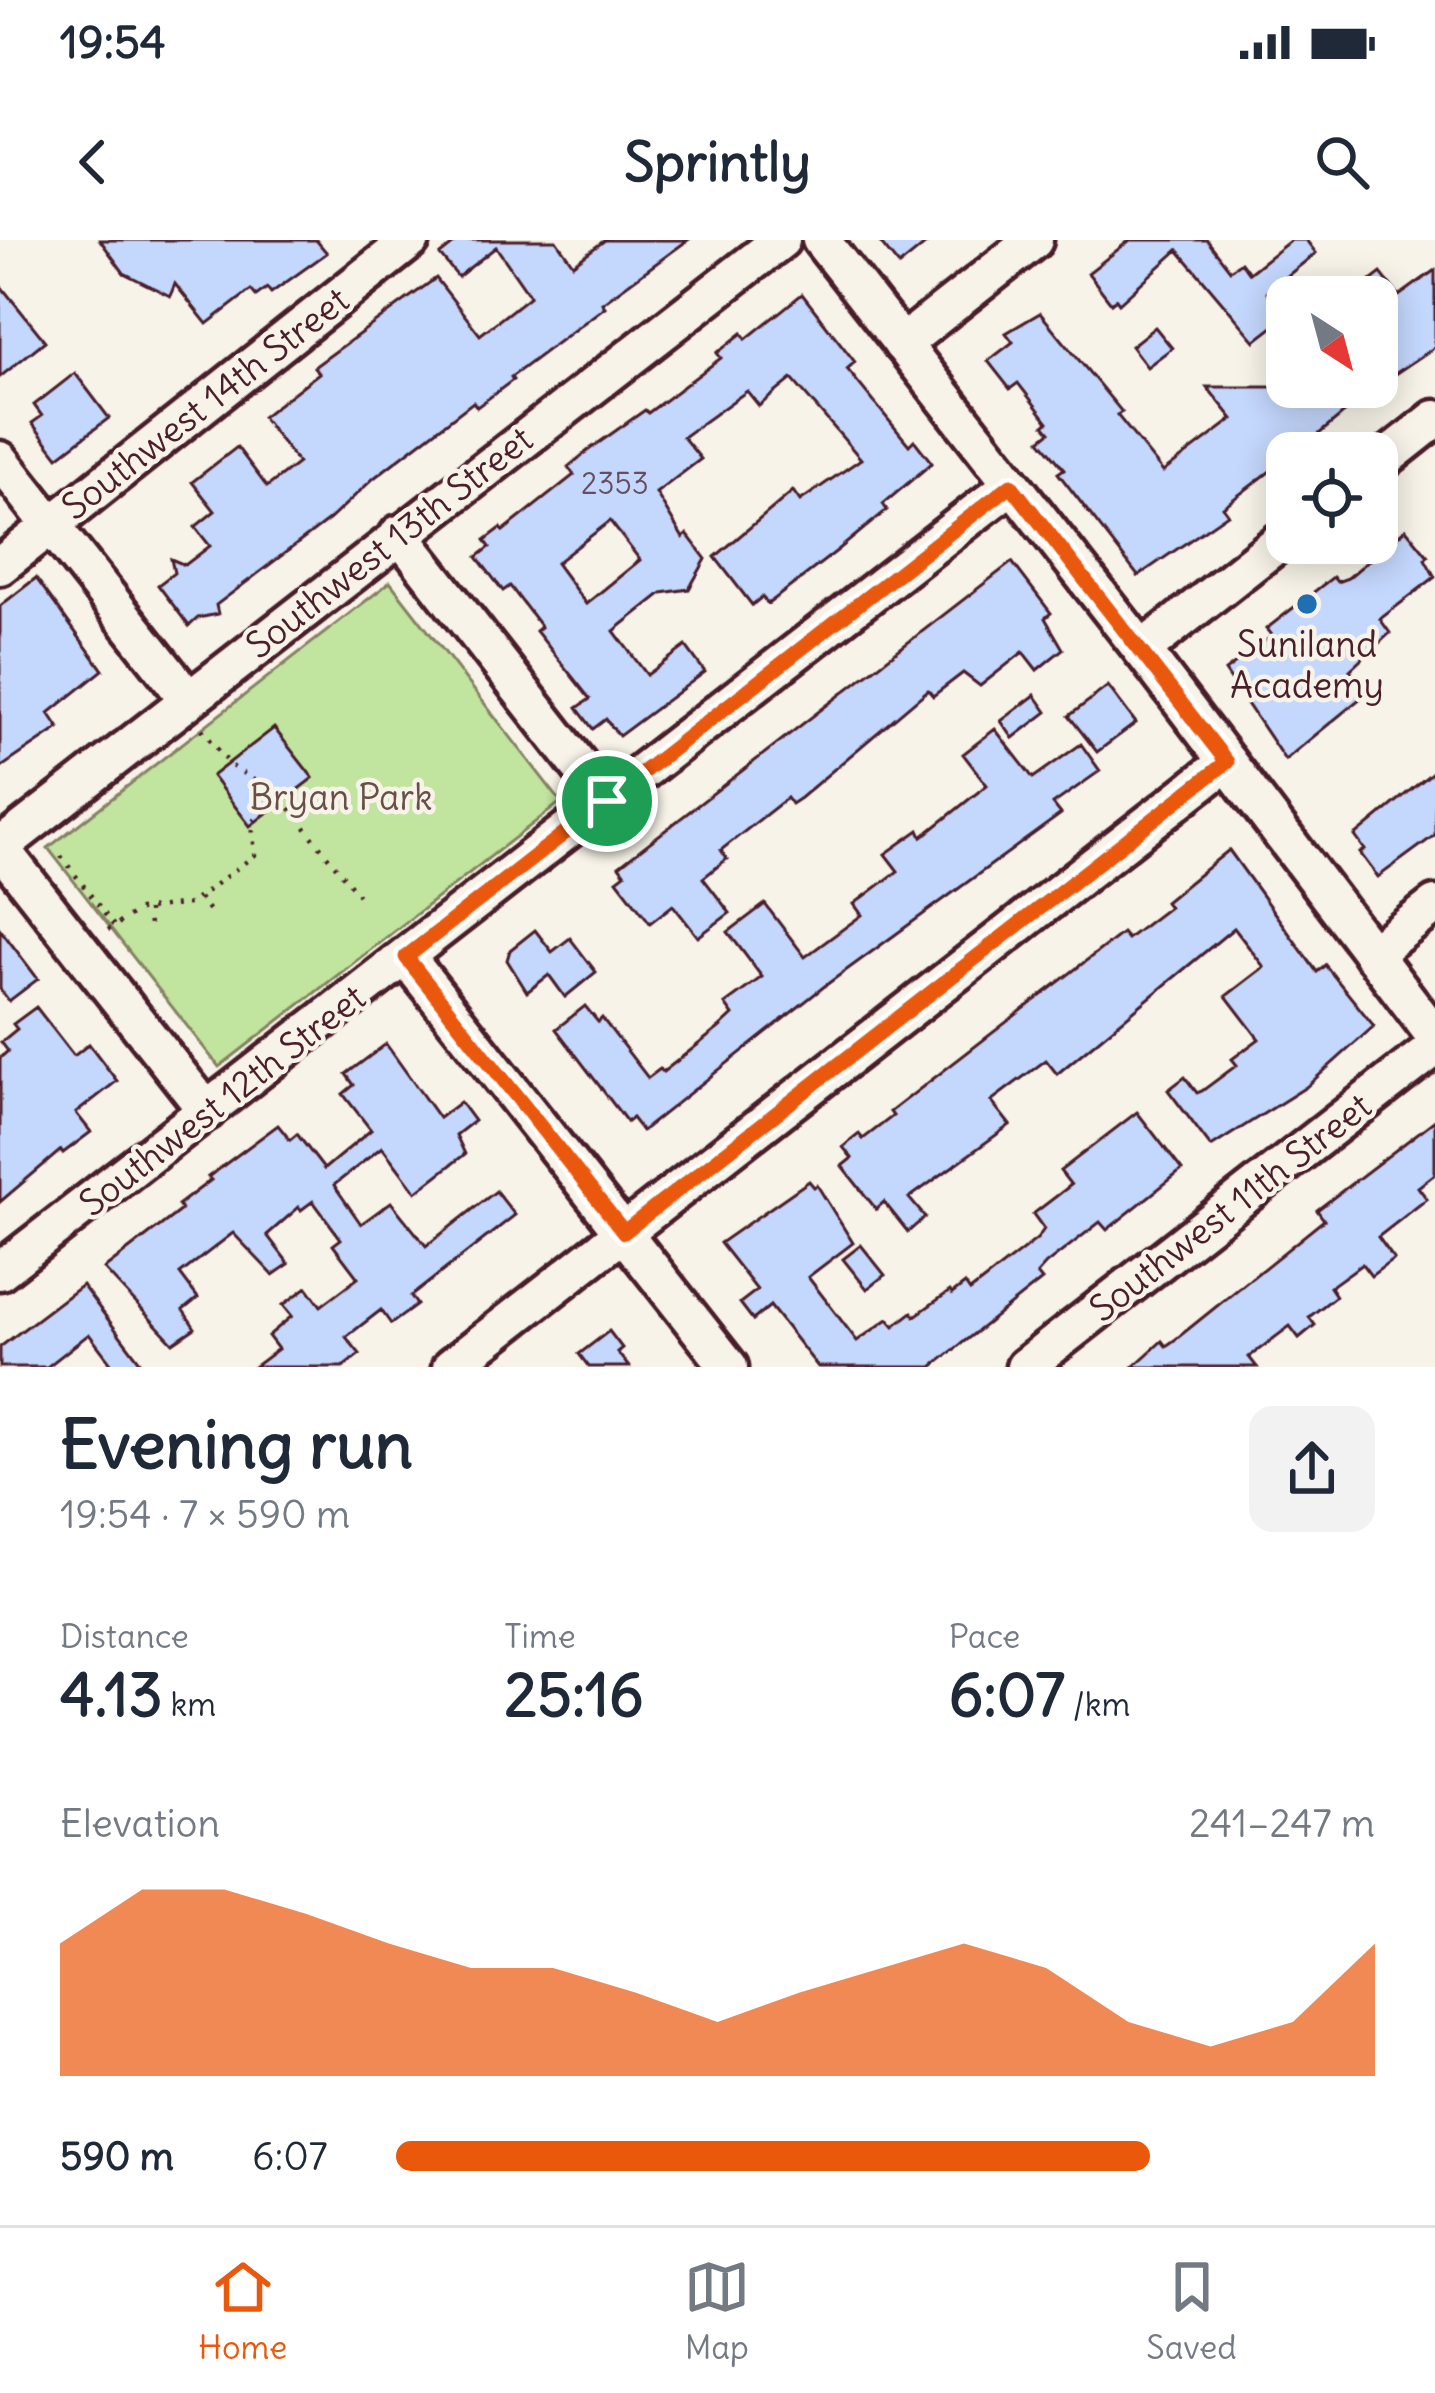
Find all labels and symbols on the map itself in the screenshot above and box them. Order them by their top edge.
north arrow [1266,276,1398,408]
street label: Southwest 14th Street [53,277,358,529]
street label: Southwest 13th Street [237,417,541,668]
house number: 2353 [581,464,649,502]
marker: Suniland Academy [1294,591,1320,617]
place label: Suniland Academy [1230,622,1384,708]
pin [556,750,658,852]
park label: Bryan Park [249,775,433,820]
street label: Southwest 12th Street [70,975,374,1226]
street label: Southwest 11th Street [1081,1084,1380,1331]

